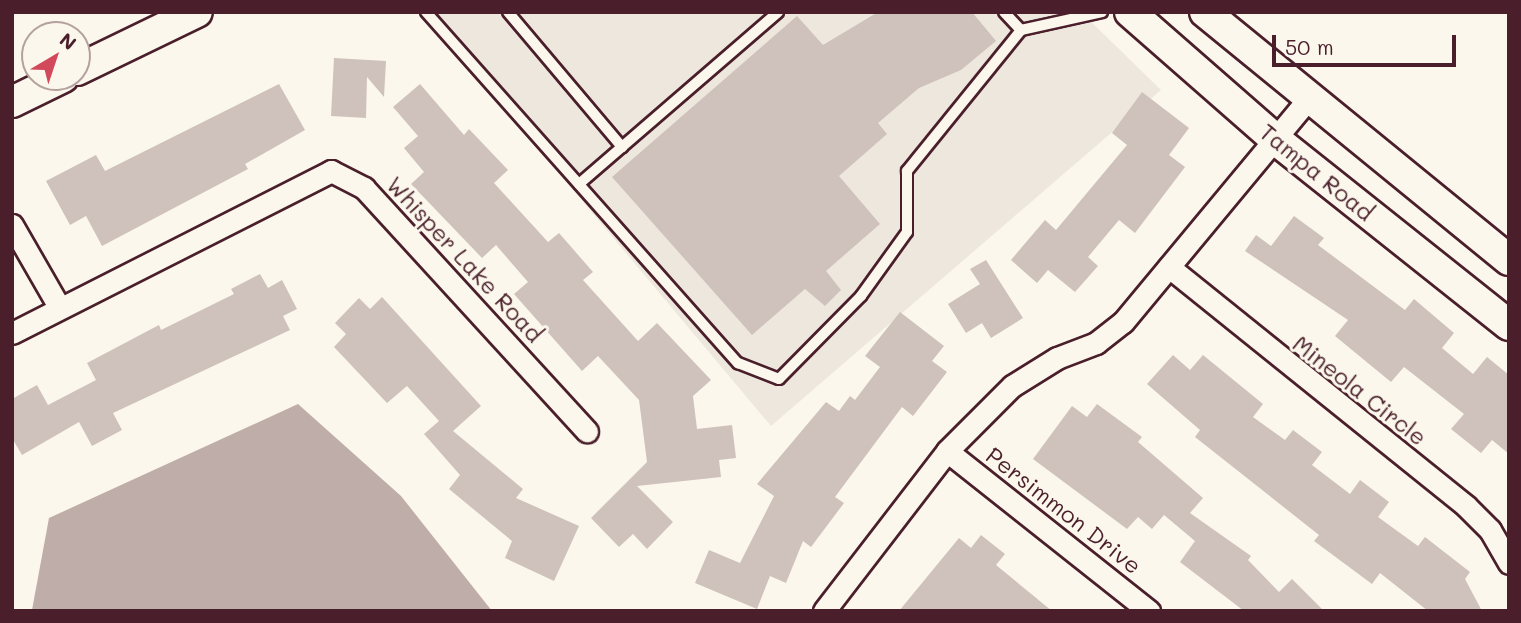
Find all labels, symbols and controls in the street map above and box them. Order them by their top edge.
north arrow [21,21,91,91]
scale bar [1276,21,1460,65]
text: N [55,27,82,55]
text: 50 m [1285,33,1334,60]
street label: Tampa Road [1254,118,1380,226]
street label: Whisper Lake Road [381,171,549,347]
street label: Mineola Circle [1288,329,1432,451]
street label: Persimmon Drive [981,441,1147,579]

